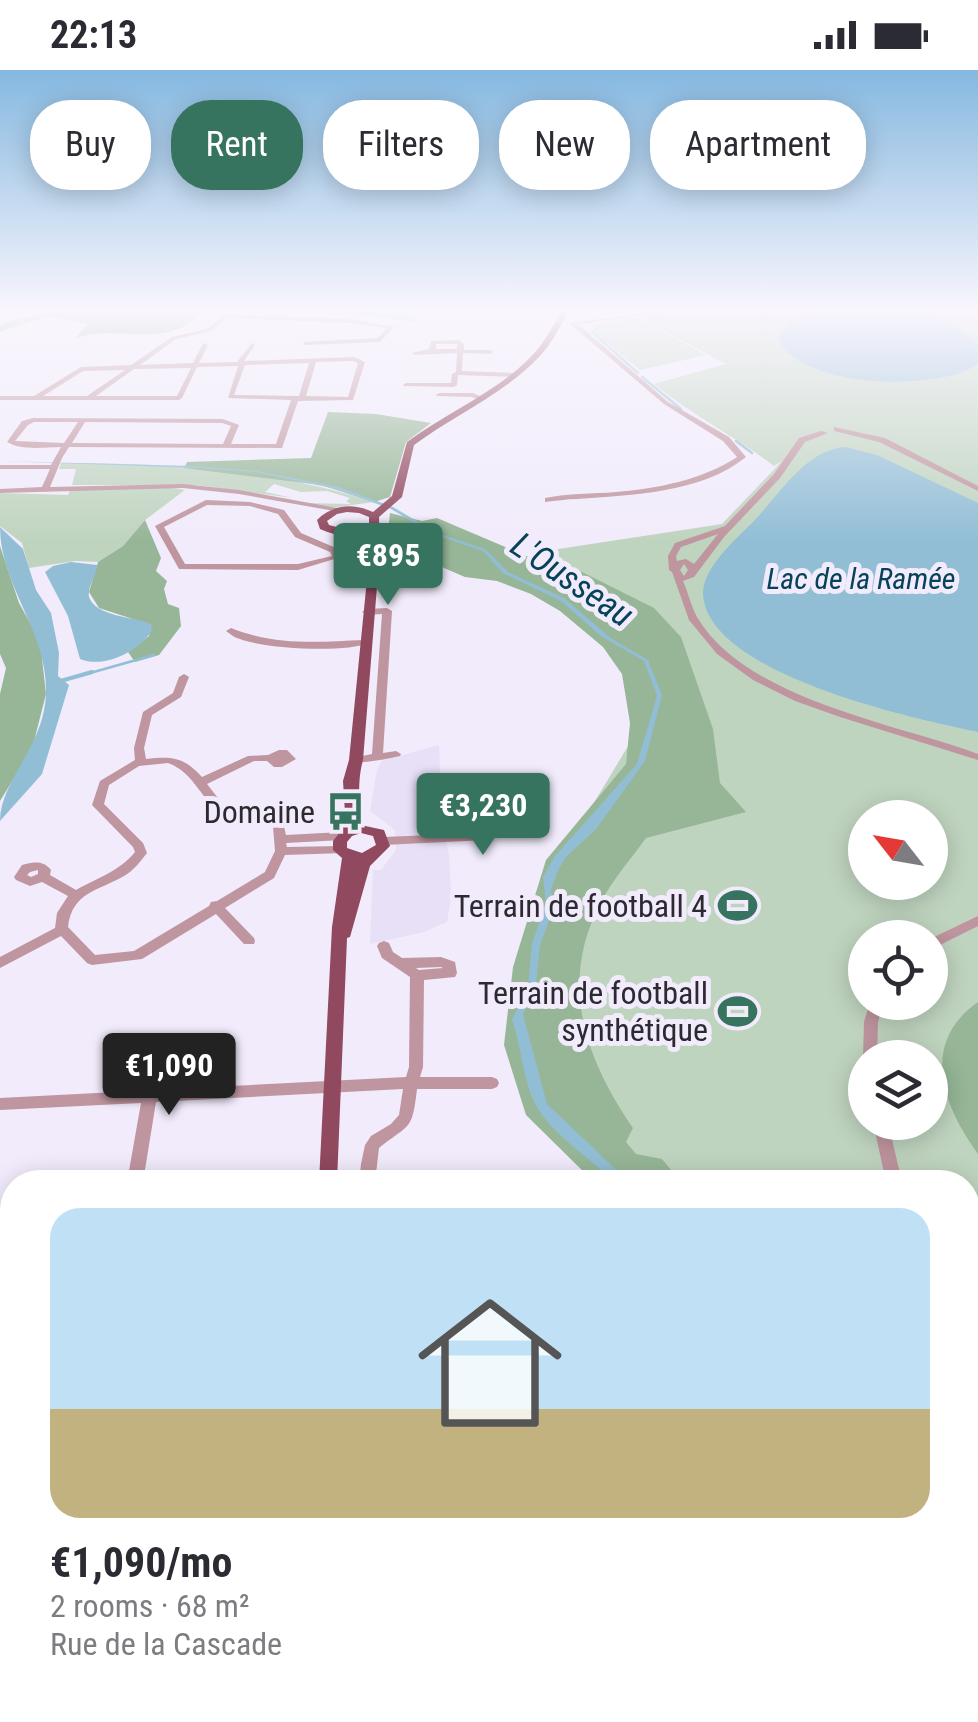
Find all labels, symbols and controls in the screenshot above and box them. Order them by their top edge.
text: 22:13 [50,13,137,57]
chip: Buy [30,100,151,190]
chip: Rent [171,100,303,190]
chip: Filters [323,100,479,190]
chip: New [499,100,630,190]
chip: Apartment [650,100,866,190]
pin: €895 [329,523,447,608]
water label: L'Ousseau [503,524,641,636]
text: €895 [356,536,420,574]
water label: Lac de la Ramée [767,561,956,596]
pin: €3,230 [402,773,564,858]
text: €3,230 [439,786,527,824]
bus stop icon: Domaine [324,791,366,833]
place label: Domaine [203,793,315,831]
north arrow [848,800,948,900]
map controls [848,800,948,1140]
sports icon: Terrain de football 4 [716,885,758,927]
place label: Terrain de football 4 [454,887,707,925]
button: locate [848,920,948,1020]
place label: Terrain de football synthétique [478,974,708,1049]
sports icon: Terrain de football synthétique [717,990,759,1032]
pin: €1,090 [88,1033,250,1118]
button: layers [848,1040,948,1140]
text: €1,090 [125,1046,213,1084]
icon: home [400,1273,580,1453]
text: €1,090/mo [50,1538,232,1587]
text: 2 rooms · 68 m² [50,1587,249,1625]
text: Rue de la Cascade [50,1625,282,1663]

